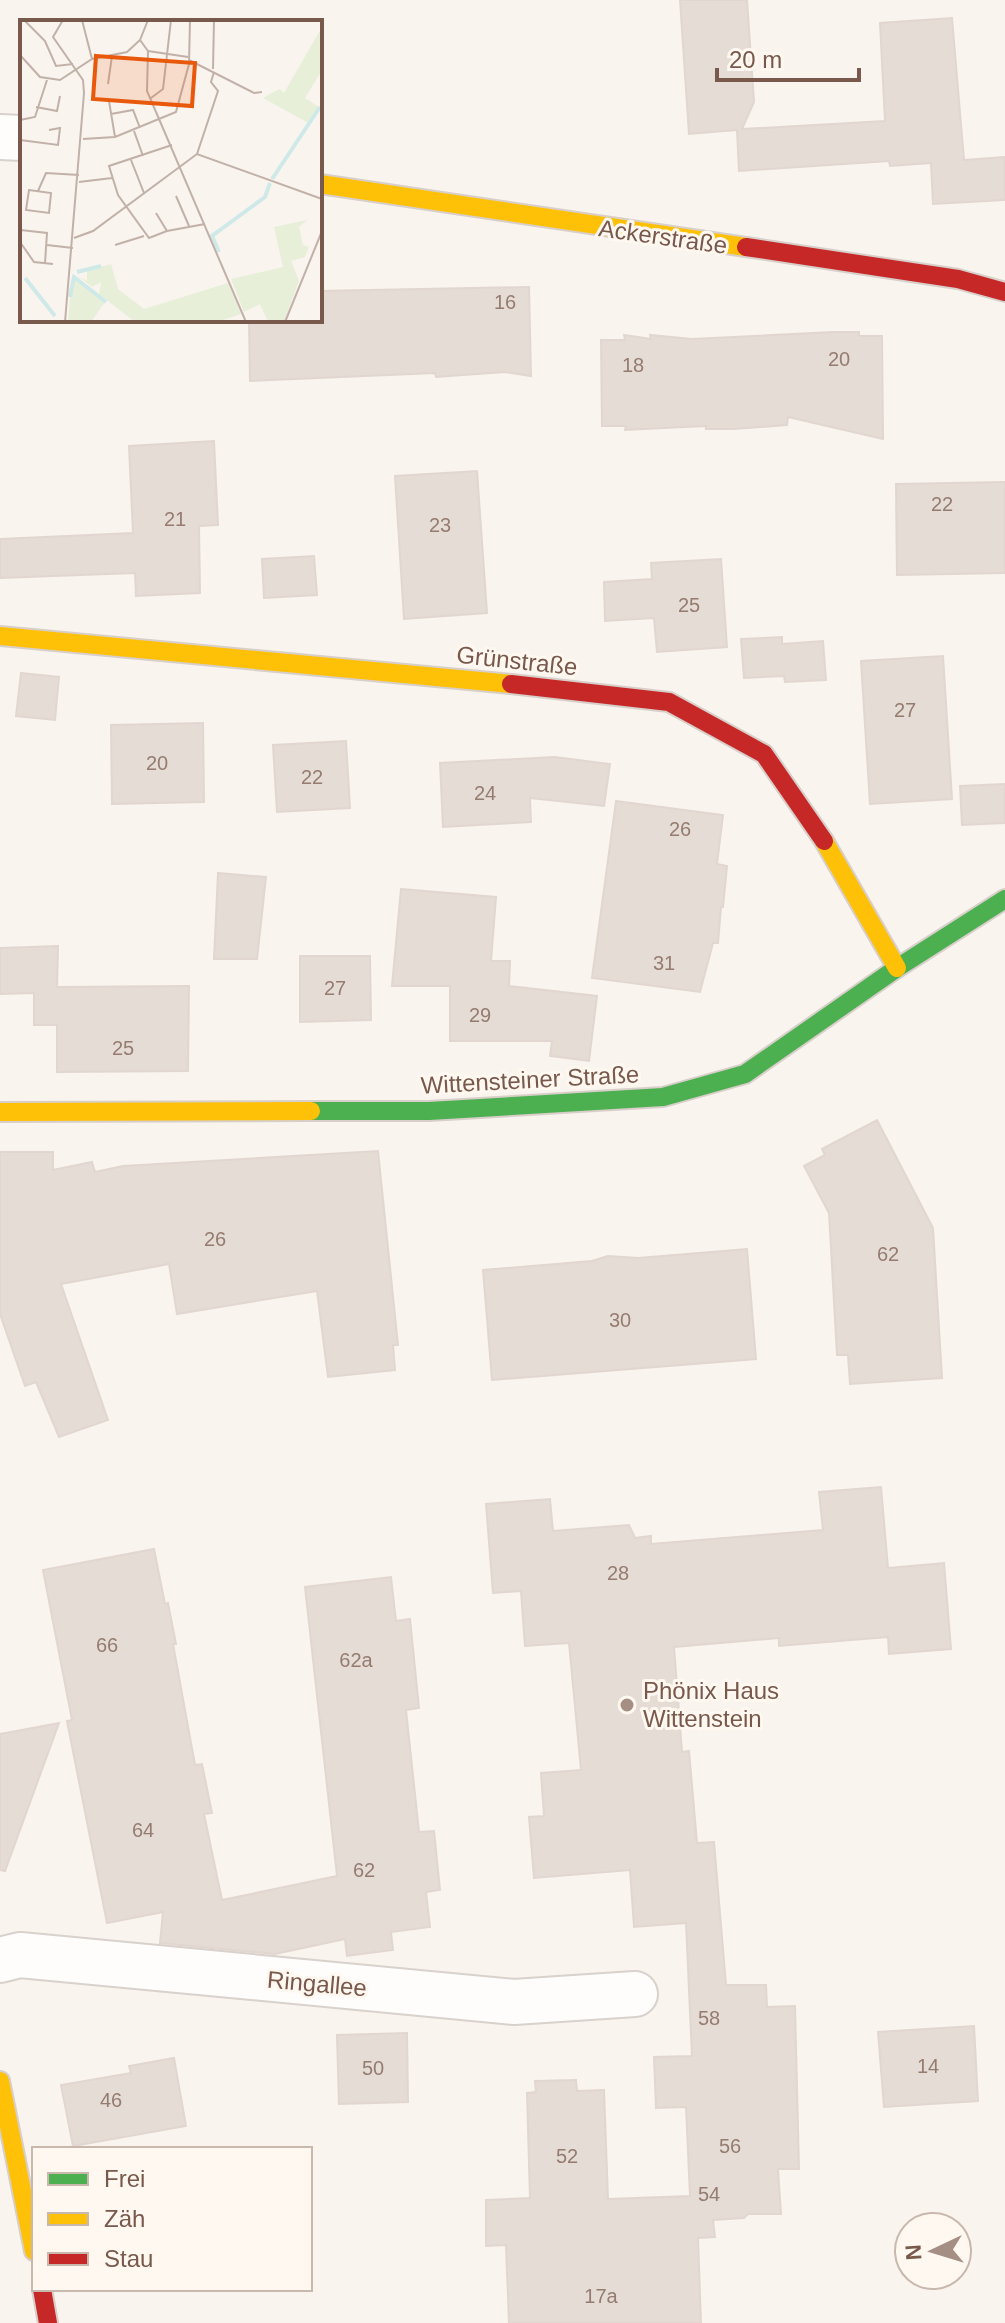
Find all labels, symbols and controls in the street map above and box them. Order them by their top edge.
inset map [20,20,322,322]
scale bar [717,32,859,82]
text: 20 m [729,46,782,73]
street label: Ackerstraße [597,214,729,259]
house number: 16 [494,291,516,313]
house number: 20 [828,348,850,370]
house number: 18 [622,354,644,376]
house number: 22 [931,493,953,515]
house number: 21 [164,508,186,530]
house number: 23 [429,514,451,536]
house number: 25 [678,594,700,616]
street label: Grünstraße [455,641,579,680]
house number: 27 [894,699,916,721]
house number: 20 [146,752,168,774]
house number: 22 [301,766,323,788]
house number: 24 [474,782,496,804]
house number: 26 [669,818,691,840]
house number: 31 [653,952,675,974]
house number: 27 [324,977,346,999]
house number: 29 [469,1004,491,1026]
house number: 25 [112,1037,134,1059]
street label: Wittensteiner Straße [420,1060,640,1099]
house number: 26 [204,1228,226,1250]
house number: 62 [877,1243,899,1265]
house number: 30 [609,1309,631,1331]
house number: 28 [607,1562,629,1584]
house number: 66 [96,1634,118,1656]
house number: 62a [339,1649,374,1671]
place label: Phönix Haus Wittenstein [643,1677,779,1732]
marker: Phönix Haus Wittenstein [618,1696,636,1714]
house number: 64 [132,1819,154,1841]
house number: 62 [353,1859,375,1881]
street label: Ringallee [266,1966,368,2001]
house number: 58 [698,2007,720,2029]
house number: 14 [917,2055,939,2077]
house number: 50 [362,2057,384,2079]
house number: 46 [100,2089,122,2111]
house number: 56 [719,2135,741,2157]
house number: 52 [556,2145,578,2167]
legend [32,2147,312,2291]
text: Frei [104,2165,145,2192]
house number: 54 [698,2183,720,2205]
text: Zäh [104,2205,145,2232]
north arrow [893,2211,973,2291]
text: N [901,2244,927,2261]
text: Stau [104,2245,153,2272]
house number: 17a [584,2285,619,2307]

